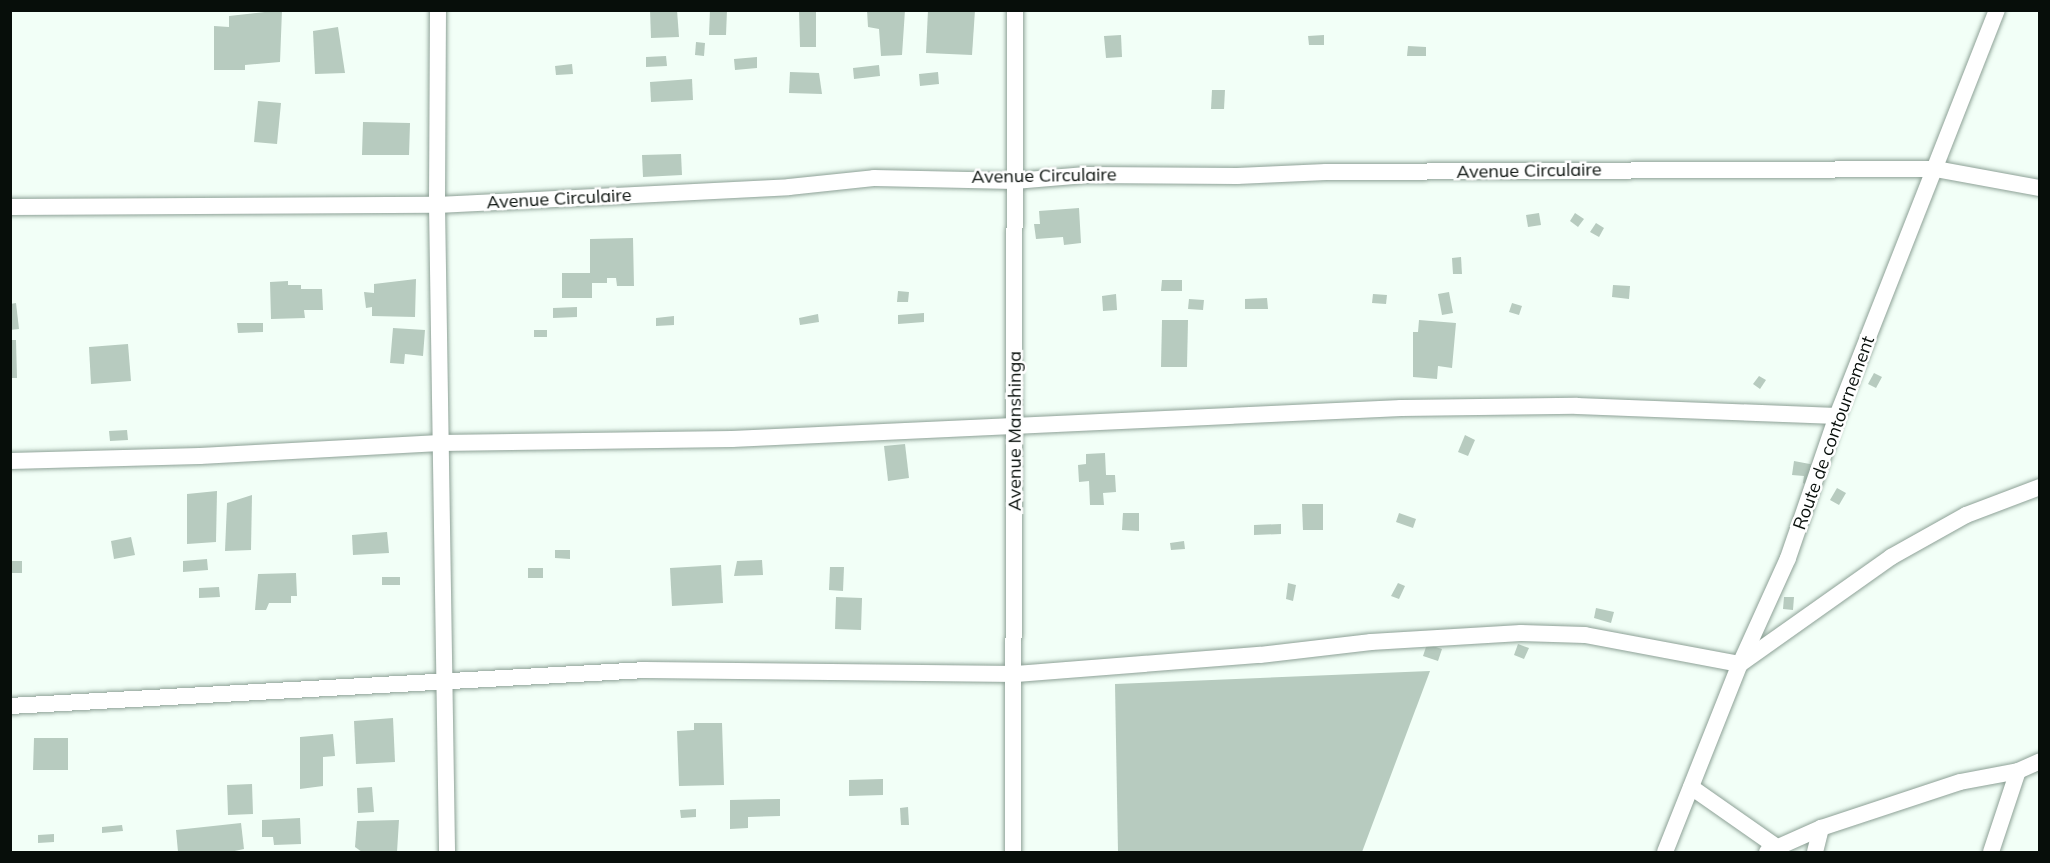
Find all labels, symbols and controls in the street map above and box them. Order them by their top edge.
street label: Avenue Circulaire [1456,159,1602,183]
street label: Avenue Circulaire [971,164,1117,188]
street label: Avenue Circulaire [486,184,632,214]
street label: Route de contournement [1789,333,1879,533]
street label: Avenue Manshinga [1004,351,1026,511]

